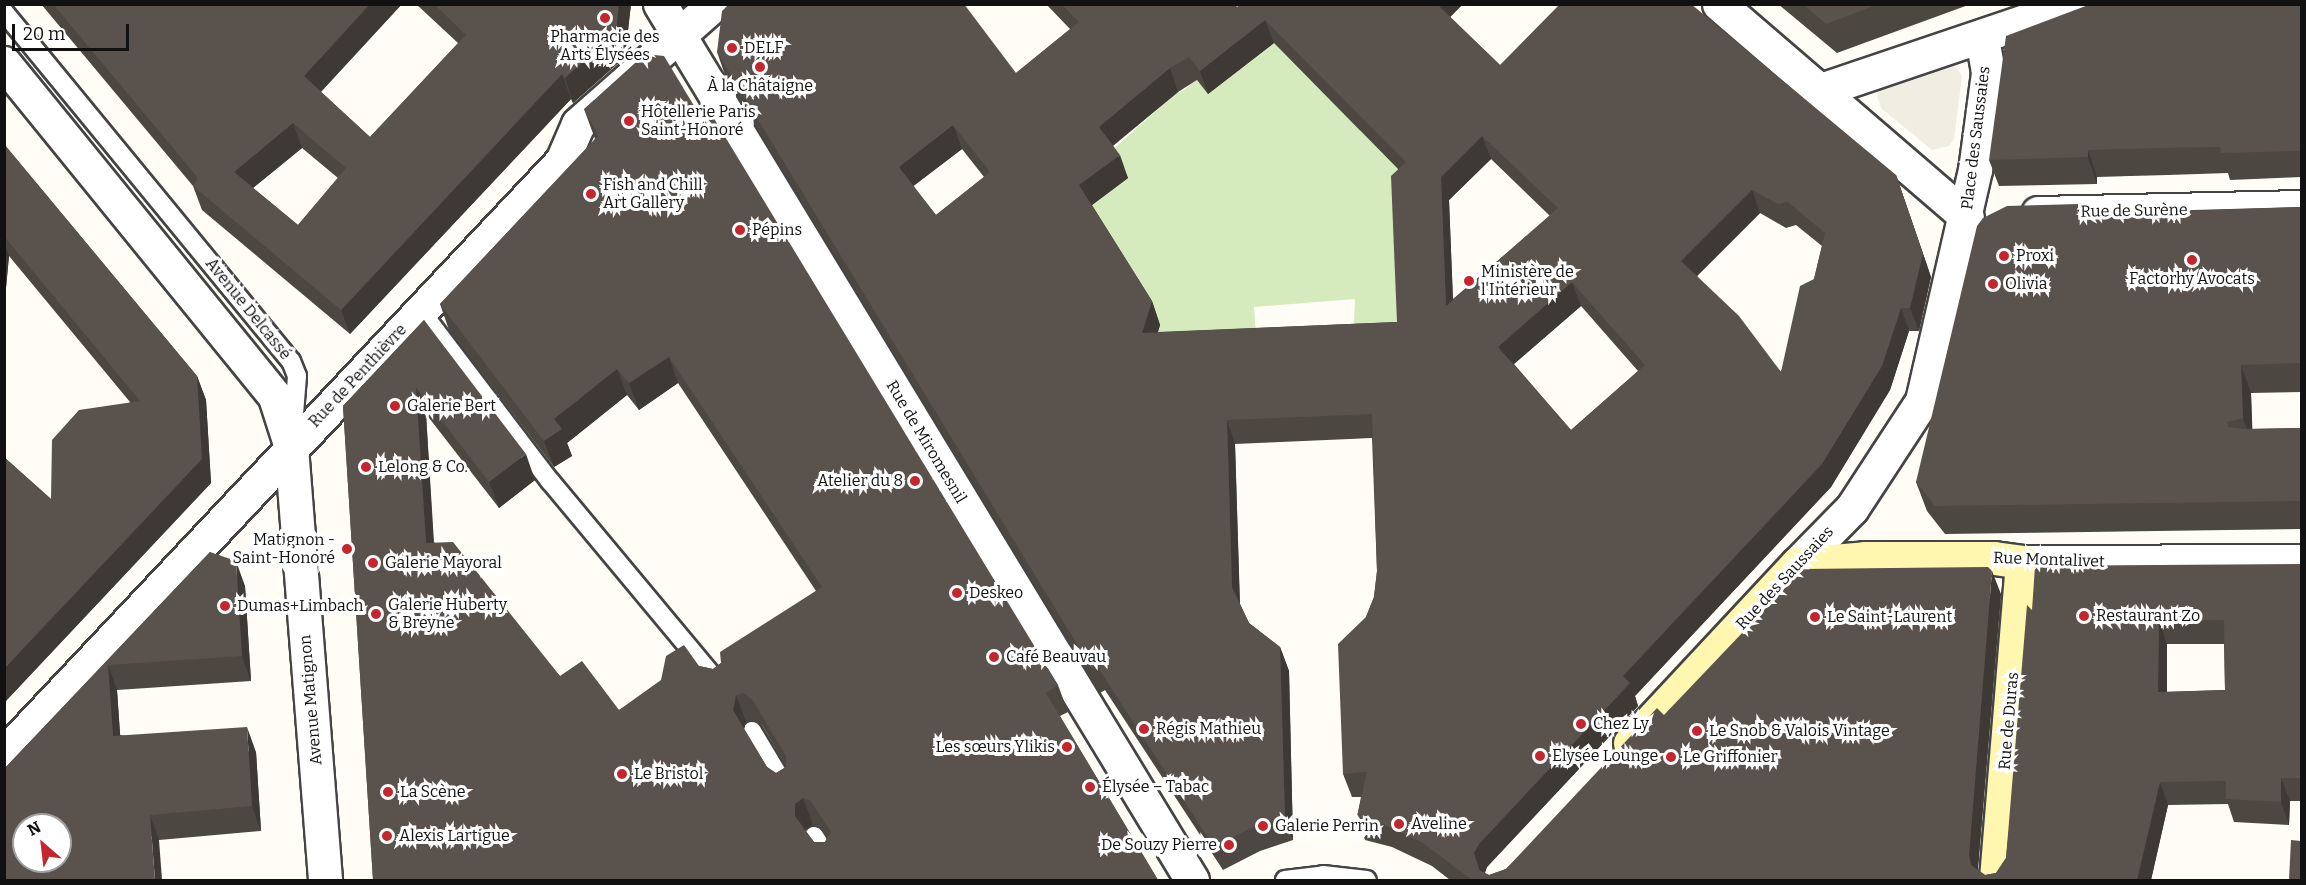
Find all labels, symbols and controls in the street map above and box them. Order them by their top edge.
marker: Pharmacie des Arts Élysées [598,11,612,25]
scale bar [15,12,132,50]
text: 20 m [23,23,65,45]
place label: Pharmacie des Arts Élysées [550,27,660,65]
place label: DELF [744,38,783,58]
marker: DELF [725,41,739,55]
marker: À la Châtaigne [753,60,767,74]
street label: Place des Saussaies [1958,65,1994,211]
place label: À la Châtaigne [707,76,813,96]
place label: Hôtellerie Paris Saint-Honoré [641,102,756,140]
marker: Hôtellerie Paris Saint-Honoré [622,114,636,128]
place label: Fish and Chill Art Gallery [603,175,703,213]
marker: Fish and Chill Art Gallery [584,187,598,201]
street label: Rue de Surène [2080,200,2188,222]
place label: Pépins [752,220,802,240]
marker: Pépins [733,223,747,237]
place label: Proxi [2016,246,2054,266]
marker: Proxi [1997,249,2011,263]
marker: Factorhy Avocats [2185,253,2199,267]
street label: Avenue Delcassé [201,254,295,364]
place label: Ministère de l'Intérieur [1481,262,1574,300]
place label: Factorhy Avocats [2129,269,2255,289]
marker: Ministère de l'Intérieur [1462,274,1476,288]
place label: Olivia [2005,274,2048,294]
marker: Olivia [1986,277,2000,291]
street label: Rue de Penthièvre [305,320,411,432]
street label: Rue de Miromesnil [882,377,970,507]
place label: Galerie Bert [407,396,496,416]
marker: Galerie Bert [388,399,402,413]
place label: Lelong & Co. [378,457,468,477]
marker: Lelong & Co. [359,460,373,474]
place label: Atelier du 8 [817,471,903,491]
marker: Atelier du 8 [908,474,922,488]
street label: Rue des Saussaies [1732,522,1838,634]
place label: Matignon - Saint-Honoré [233,530,335,568]
marker: Matignon - Saint-Honoré [340,542,354,556]
street label: Rue Montalivet [1993,548,2105,572]
place label: Galerie Mayoral [385,553,502,573]
marker: Galerie Mayoral [366,556,380,570]
place label: Deskeo [969,583,1023,603]
marker: Deskeo [950,586,964,600]
place label: Galerie Huberty & Breyne [388,595,507,633]
place label: Dumas+Limbach [237,596,364,616]
marker: Dumas+Limbach [218,599,232,613]
place label: Restaurant Zo [2096,606,2200,626]
marker: Galerie Huberty & Breyne [369,607,383,621]
place label: Le Saint-Laurent [1827,607,1952,627]
marker: Restaurant Zo [2077,609,2091,623]
marker: Le Saint-Laurent [1808,610,1822,624]
street label: Avenue Matignon [296,634,326,766]
place label: Café Beauvau [1006,647,1106,667]
marker: Café Beauvau [987,650,1001,664]
street label: Rue de Duras [1995,671,2023,771]
place label: Chez Ly [1593,714,1649,734]
marker: Chez Ly [1574,717,1588,731]
place label: Régis Mathieu [1156,719,1261,739]
place label: Le Snob & Valois Vintage [1709,721,1890,741]
marker: Régis Mathieu [1137,722,1151,736]
marker: Le Snob & Valois Vintage [1690,724,1704,738]
place label: Les sœurs Ylikis [936,737,1055,757]
marker: Les sœurs Ylikis [1060,740,1074,754]
place label: Elysée Lounge [1552,746,1658,766]
place label: Le Griffonier [1683,747,1778,767]
marker: Elysée Lounge [1533,749,1547,763]
marker: Le Griffonier [1664,750,1678,764]
place label: Le Bristol [634,764,703,784]
marker: Le Bristol [615,767,629,781]
place label: Élysée – Tabac [1102,777,1209,797]
marker: Élysée – Tabac [1083,780,1097,794]
place label: La Scène [400,782,466,802]
marker: La Scène [381,785,395,799]
north arrow [12,813,72,873]
place label: Aveline [1411,814,1467,834]
place label: Galerie Perrin [1275,816,1379,836]
text: N [24,817,44,840]
marker: Aveline [1392,817,1406,831]
marker: Galerie Perrin [1256,819,1270,833]
place label: Alexis Lartigue [399,826,510,846]
marker: Alexis Lartigue [380,829,394,843]
place label: De Souzy Pierre [1101,835,1217,855]
marker: De Souzy Pierre [1222,838,1236,852]

